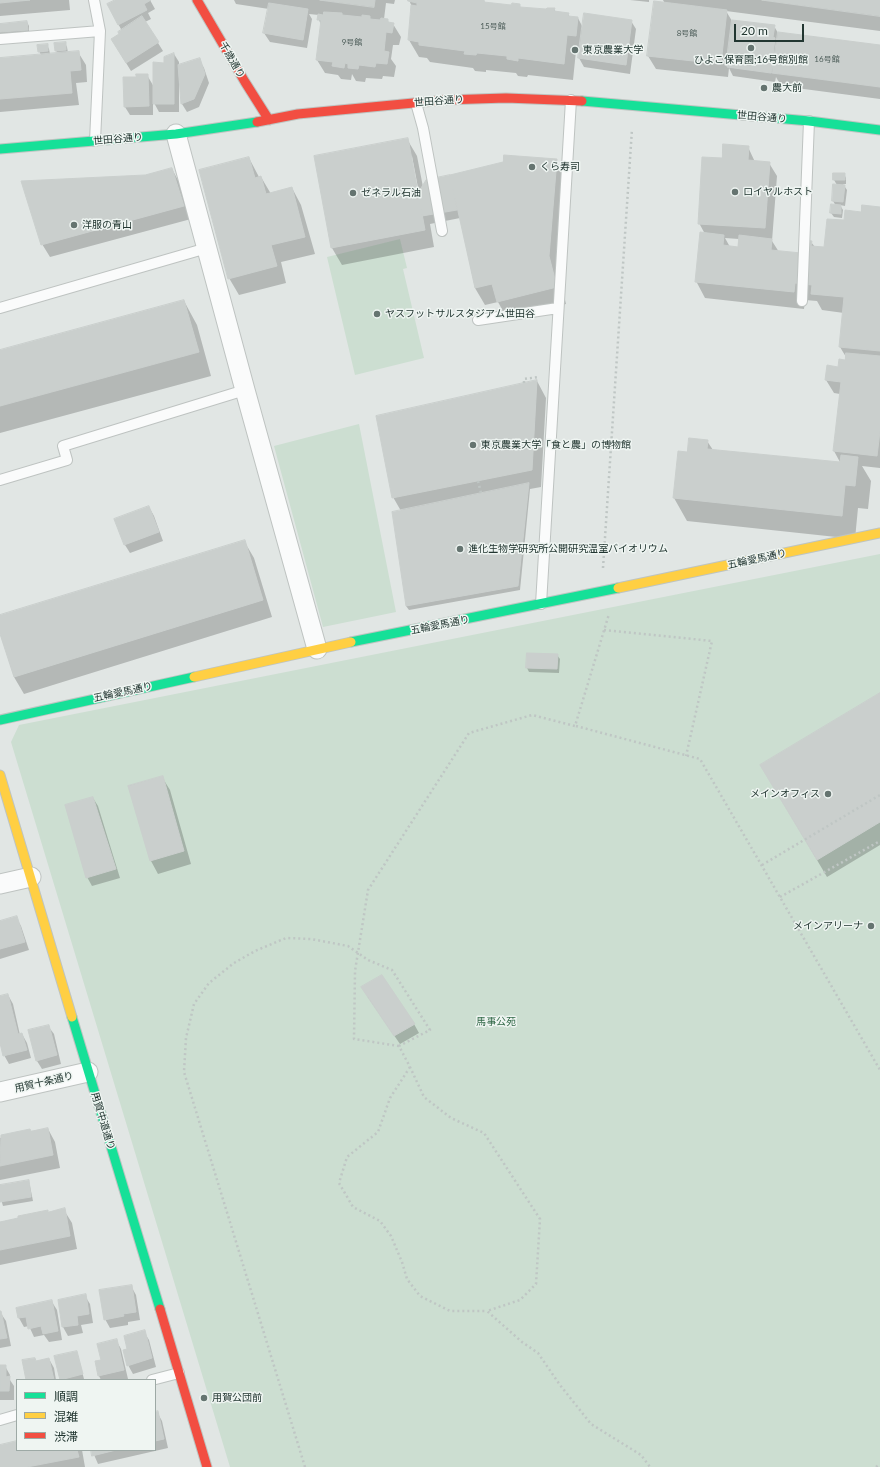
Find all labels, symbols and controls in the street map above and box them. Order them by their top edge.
scale bar [736,16,806,42]
house number: 15号館 [480,21,506,31]
text: 20 m [741,23,768,38]
house number: 8号館 [677,28,697,38]
house number: 9号館 [342,37,362,47]
street label: 千歳通り [217,40,247,80]
marker: ひよこ保育園;16号館別館 [746,43,756,53]
place label: 東京農業大学 [583,44,643,56]
marker: 東京農業大学 [570,45,580,55]
place label: ひよこ保育園;16号館別館 [694,54,808,66]
house number: 16号館 [814,54,840,64]
place label: 農大前 [772,82,802,94]
marker: 農大前 [759,83,769,93]
street label: 世田谷通り [414,93,464,109]
street label: 世田谷通り [737,109,787,125]
street label: 世田谷通り [93,131,143,147]
place label: くら寿司 [540,161,580,173]
marker: くら寿司 [527,162,537,172]
place label: ロイヤルホスト [743,186,813,198]
place label: ゼネラル石油 [361,187,421,199]
marker: ロイヤルホスト [730,187,740,197]
marker: ゼネラル石油 [348,188,358,198]
place label: 洋服の青山 [82,219,132,231]
marker: 洋服の青山 [69,220,79,230]
place label: ヤスフットサルスタジアム世田谷 [385,308,535,320]
marker: ヤスフットサルスタジアム世田谷 [372,309,382,319]
place label: 東京農業大学「食と農」の博物館 [481,439,631,451]
marker: 東京農業大学「食と農」の博物館 [468,440,478,450]
place label: 進化生物学研究所公開研究温室バイオリウム [468,543,668,555]
marker: 進化生物学研究所公開研究温室バイオリウム [455,544,465,554]
street label: 五輪愛馬通り [726,547,788,571]
street label: 五輪愛馬通り [409,613,471,637]
street label: 五輪愛馬通り [92,680,154,704]
place label: メインオフィス [750,788,820,800]
marker: メインオフィス [823,789,833,799]
place label: メインアリーナ [793,920,863,932]
marker: メインアリーナ [866,921,876,931]
park label: 馬事公苑 [476,1016,516,1028]
street label: 用賀十条通り [13,1069,75,1095]
street label: 用賀中道通り [88,1091,118,1151]
legend [16,1379,156,1451]
text: 順調 [54,1389,78,1404]
place label: 用賀公団前 [212,1392,262,1404]
marker: 用賀公団前 [199,1393,209,1403]
text: 混雑 [54,1409,78,1424]
text: 渋滞 [54,1429,78,1444]

